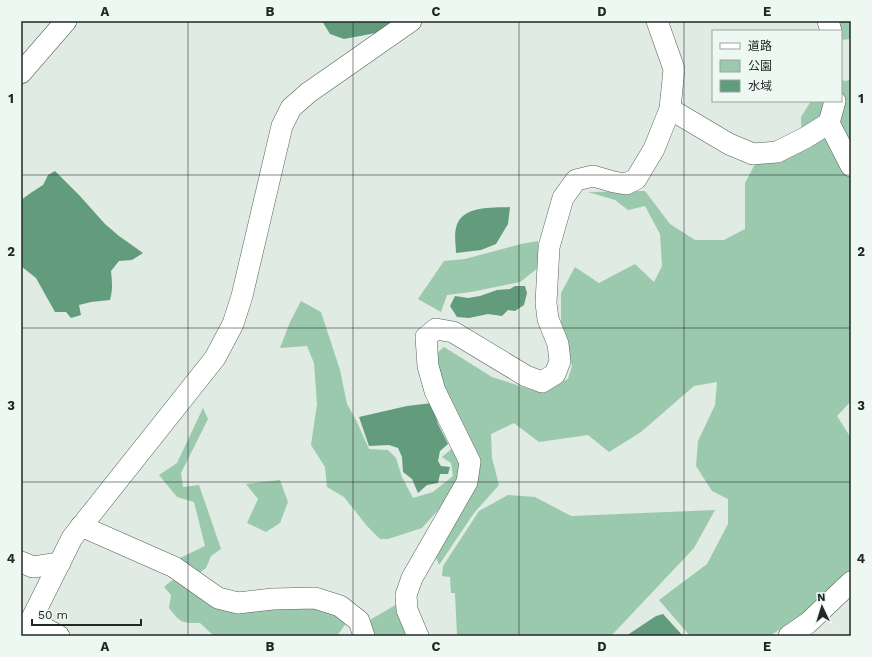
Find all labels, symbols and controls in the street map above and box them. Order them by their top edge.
text: A [101,4,110,19]
text: B [266,4,275,19]
text: C [432,4,441,19]
text: D [597,4,607,19]
text: E [763,4,771,19]
legend [712,30,842,102]
text: 道路 [748,39,772,53]
text: 公園 [748,59,772,73]
text: 水域 [748,79,772,93]
text: 1 [8,91,14,106]
text: 1 [858,91,864,106]
text: 2 [7,244,15,259]
text: 2 [857,244,865,259]
text: 3 [7,398,15,413]
text: 3 [857,398,865,413]
text: 4 [7,551,16,566]
text: 4 [857,551,866,566]
north arrow [802,587,842,627]
text: N [817,591,826,604]
scale bar [32,601,141,627]
text: 50 m [38,608,68,622]
text: A [101,639,110,654]
text: B [266,639,275,654]
text: C [432,639,441,654]
text: D [597,639,607,654]
text: E [763,639,771,654]

